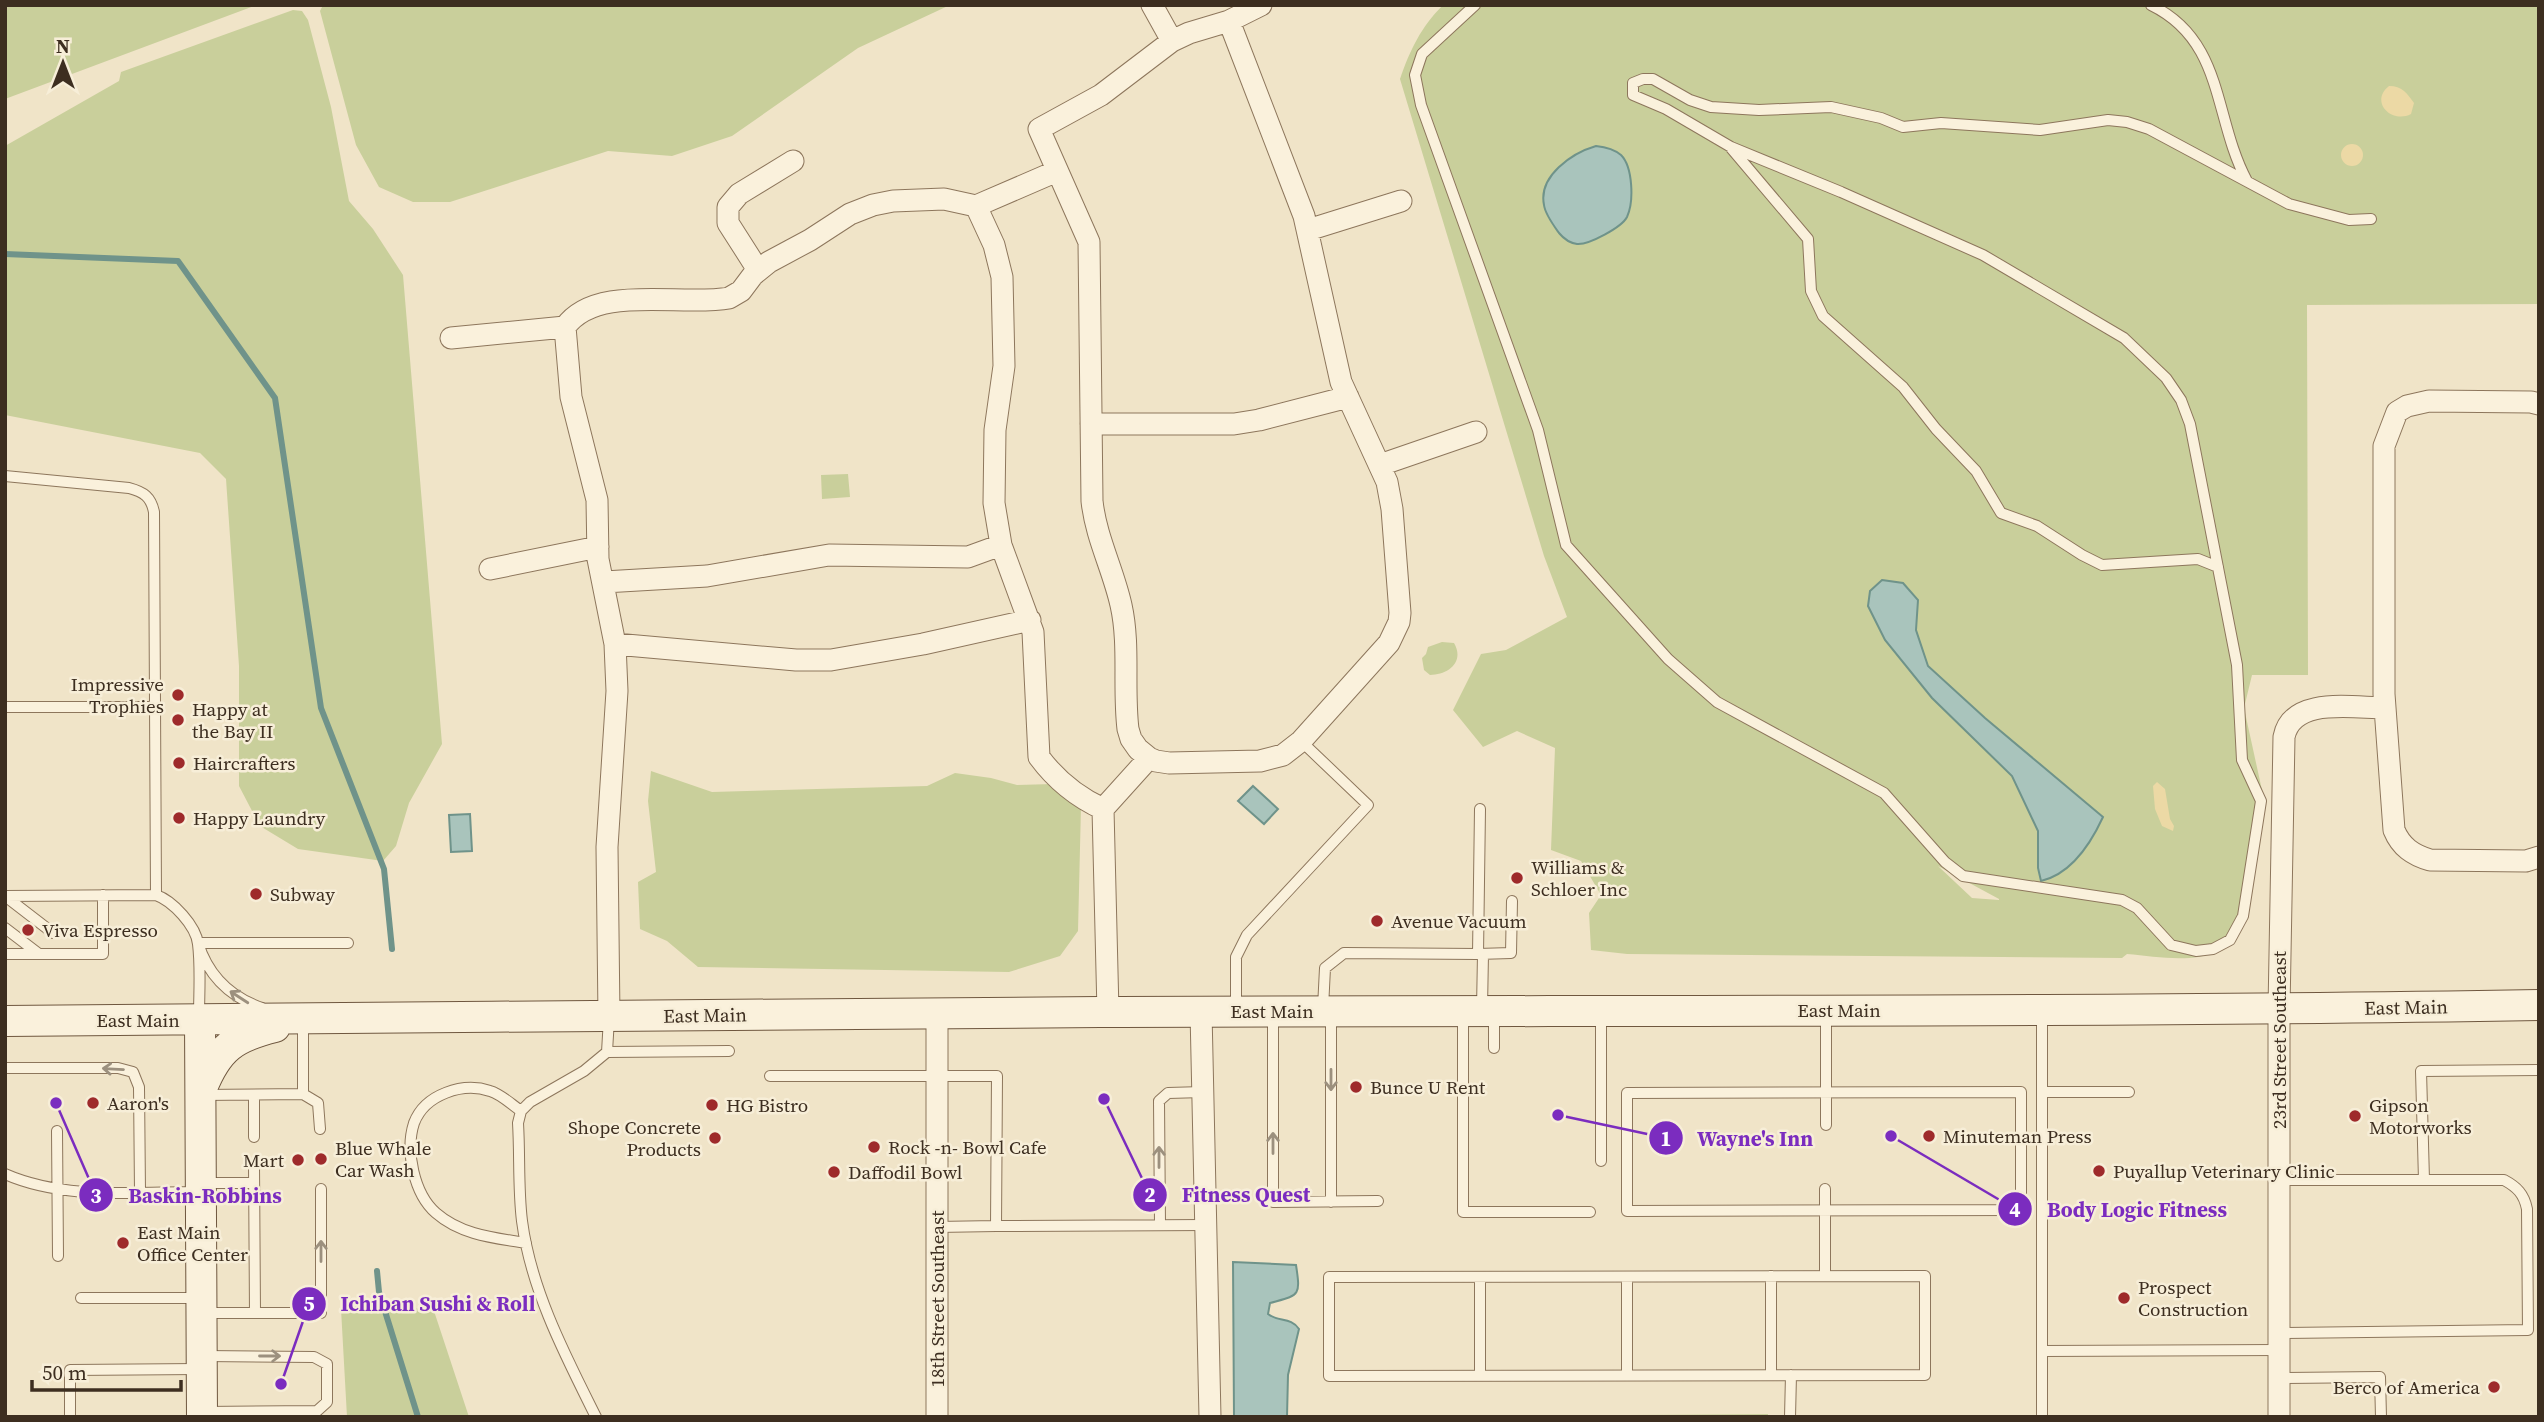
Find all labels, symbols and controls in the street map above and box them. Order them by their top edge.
north arrow [28,28,98,98]
text: N [56,33,70,59]
place label: Impressive Trophies [71,671,164,719]
marker: Impressive Trophies [170,687,186,703]
place label: Happy at the Bay II [192,696,273,744]
marker: Happy at the Bay II [170,712,186,728]
place label: Haircrafters [193,750,296,776]
marker: Haircrafters [171,755,187,771]
place label: Happy Laundry [193,805,325,831]
marker: Happy Laundry [171,810,187,826]
place label: Williams & Schloer Inc [1531,854,1627,902]
marker: Williams & Schloer Inc [1509,870,1525,886]
place label: Subway [270,881,335,907]
marker: Subway [248,886,264,902]
place label: Avenue Vacuum [1391,908,1527,934]
marker: Avenue Vacuum [1369,913,1385,929]
place label: Viva Espresso [42,917,158,943]
marker: Viva Espresso [20,922,36,938]
street label: 23rd Street Southeast [2266,950,2292,1129]
one-way arrow [230,990,249,1004]
street label: East Main [2364,993,2448,1021]
street label: East Main [1797,997,1881,1023]
street label: East Main [1230,998,1314,1024]
street label: East Main [663,1001,747,1029]
street label: East Main [96,1007,180,1033]
one-way arrow [102,1062,125,1075]
one-way arrow [1324,1068,1338,1091]
place label: Bunce U Rent [1370,1074,1486,1100]
marker: Bunce U Rent [1348,1079,1364,1095]
place label: Aaron's [107,1090,169,1116]
place label: HG Bistro [726,1092,808,1118]
place label: Gipson Motorworks [2369,1092,2472,1140]
marker: Aaron's [85,1095,101,1111]
marker: HG Bistro [704,1097,720,1113]
marker: Gipson Motorworks [2347,1108,2363,1124]
place label: Shope Concrete Products [568,1114,701,1162]
callout: Wayne's Inn [1648,1117,1827,1159]
place label: Minuteman Press [1943,1123,2092,1149]
text: 1 [1660,1124,1672,1153]
text: Wayne's Inn [1697,1124,1813,1153]
marker: Minuteman Press [1921,1128,1937,1144]
marker: Shope Concrete Products [707,1130,723,1146]
one-way arrow [1266,1131,1280,1154]
place label: Rock -n- Bowl Cafe [888,1134,1047,1160]
place label: Blue Whale Car Wash [335,1135,431,1183]
marker: Rock -n- Bowl Cafe [866,1139,882,1155]
one-way arrow [1153,1145,1166,1168]
place label: Mart [243,1147,285,1173]
marker: Blue Whale Car Wash [313,1151,329,1167]
marker: Mart [290,1152,306,1168]
place label: Puyallup Veterinary Clinic [2113,1158,2335,1184]
place label: Daffodil Bowl [848,1159,963,1185]
marker: Puyallup Veterinary Clinic [2091,1163,2107,1179]
marker: Daffodil Bowl [826,1164,842,1180]
callout: Baskin-Robbins [79,1174,295,1216]
callout: Fitness Quest [1133,1174,1324,1216]
text: 2 [1144,1180,1156,1209]
text: Fitness Quest [1182,1180,1311,1209]
text: 3 [90,1181,102,1210]
text: Baskin-Robbins [128,1181,282,1210]
callout: Body Logic Fitness [1998,1188,2241,1230]
text: 4 [2009,1195,2021,1224]
text: Body Logic Fitness [2047,1195,2227,1224]
street label: 18th Street Southeast [924,1210,950,1387]
place label: East Main Office Center [137,1219,248,1267]
marker: East Main Office Center [115,1235,131,1251]
one-way arrow [314,1240,328,1263]
place label: Prospect Construction [2138,1274,2248,1322]
callout: Ichiban Sushi & Roll [292,1283,550,1325]
text: 5 [303,1289,315,1318]
text: Ichiban Sushi & Roll [341,1289,536,1318]
marker: Prospect Construction [2116,1290,2132,1306]
scale bar [32,1348,180,1392]
one-way arrow [258,1349,281,1363]
text: 50 m [42,1358,87,1387]
place label: Berco of America [2333,1374,2480,1400]
marker: Berco of America [2486,1379,2502,1395]

